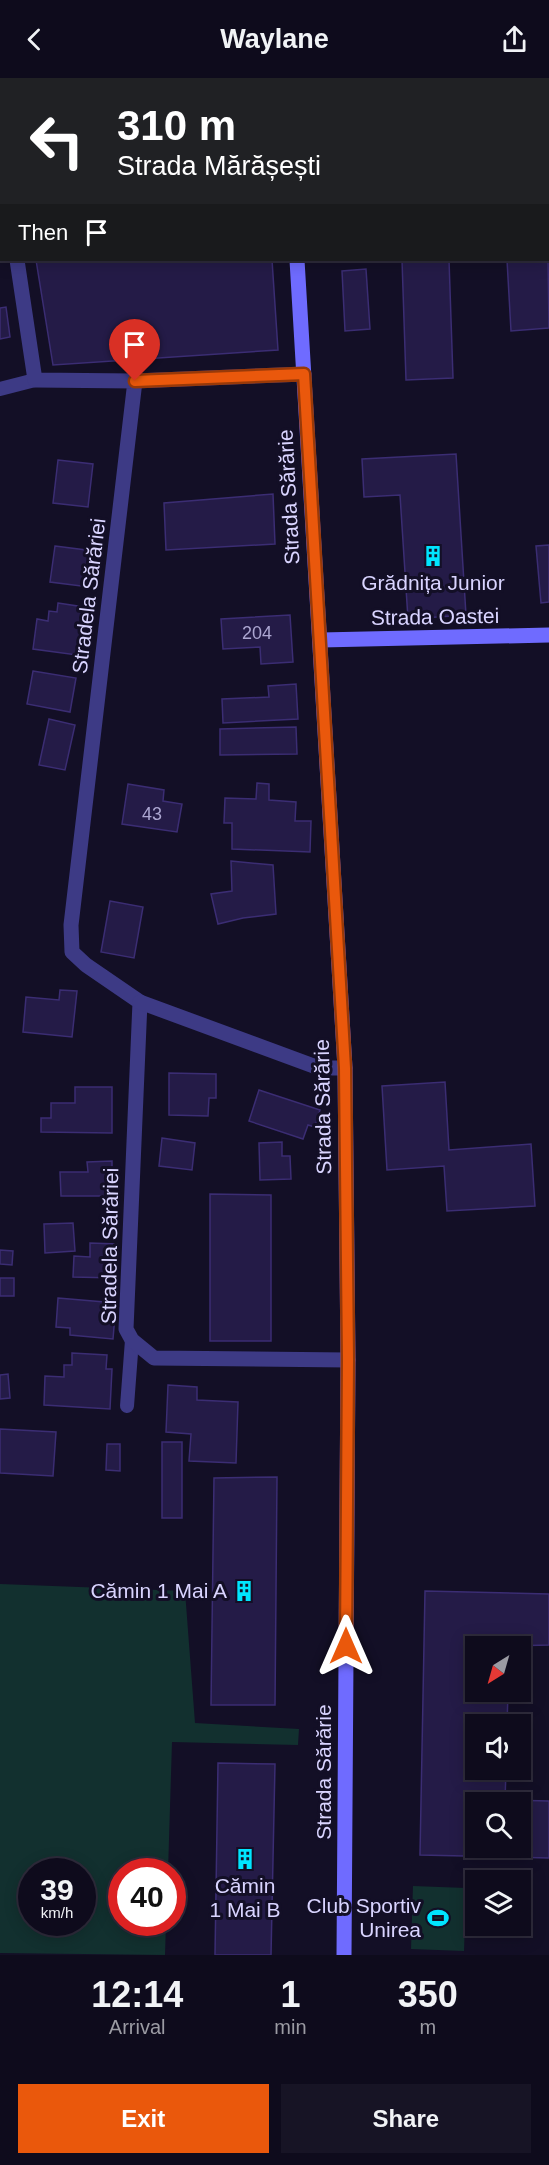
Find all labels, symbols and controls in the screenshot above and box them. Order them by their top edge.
icon: back [18,23,51,56]
icon: share [498,23,531,56]
text: Waylane [220,24,329,54]
icon: left [18,102,96,180]
text: 310 m [117,102,236,149]
text: Strada Mărășești [117,151,321,181]
icon: arrive [80,216,113,249]
text: Then [18,220,68,245]
pin [109,319,160,381]
icon: arrive [118,328,151,361]
street label: Strada Sărărie [273,429,304,565]
street label: Stradela Sărăriei [68,517,109,675]
building icon: Grădnița Junior [421,544,445,568]
place label: Grădnița Junior [361,571,505,594]
street label: Strada Oastei [371,604,499,629]
house number: 204 [242,623,272,643]
house number: 43 [142,804,162,824]
street label: Strada Sărărie [310,1039,335,1175]
street label: Stradela Sărăriei [97,1168,122,1324]
place label: Cămin 1 Mai A [90,1579,227,1602]
building icon: Cămin 1 Mai A [232,1579,256,1603]
position arrow [314,1614,378,1678]
north arrow [465,1636,531,1702]
map controls [465,1636,531,1936]
street label: Strada Sărărie [312,1704,335,1840]
button: sound [465,1714,531,1780]
button: search [465,1792,531,1858]
building icon: Cămin 1 Mai B [233,1847,257,1871]
speed limit sign: 40 [108,1858,186,1936]
button: layers [465,1870,531,1936]
text: 39 [40,1873,74,1906]
place label: Cămin 1 Mai B [209,1874,281,1921]
place label: Club Sportiv Unirea [307,1894,421,1941]
text: km/h [41,1904,73,1921]
sports icon: Club Sportiv Unirea [426,1906,450,1930]
text: 12:14 [91,1974,183,2015]
text: 1 [280,1974,300,2015]
text: 350 [398,1974,458,2015]
text: Arrival [109,2016,166,2038]
text: min [274,2016,307,2038]
text: m [419,2016,436,2038]
button: Exit [18,2084,269,2153]
button: Share [281,2084,531,2153]

